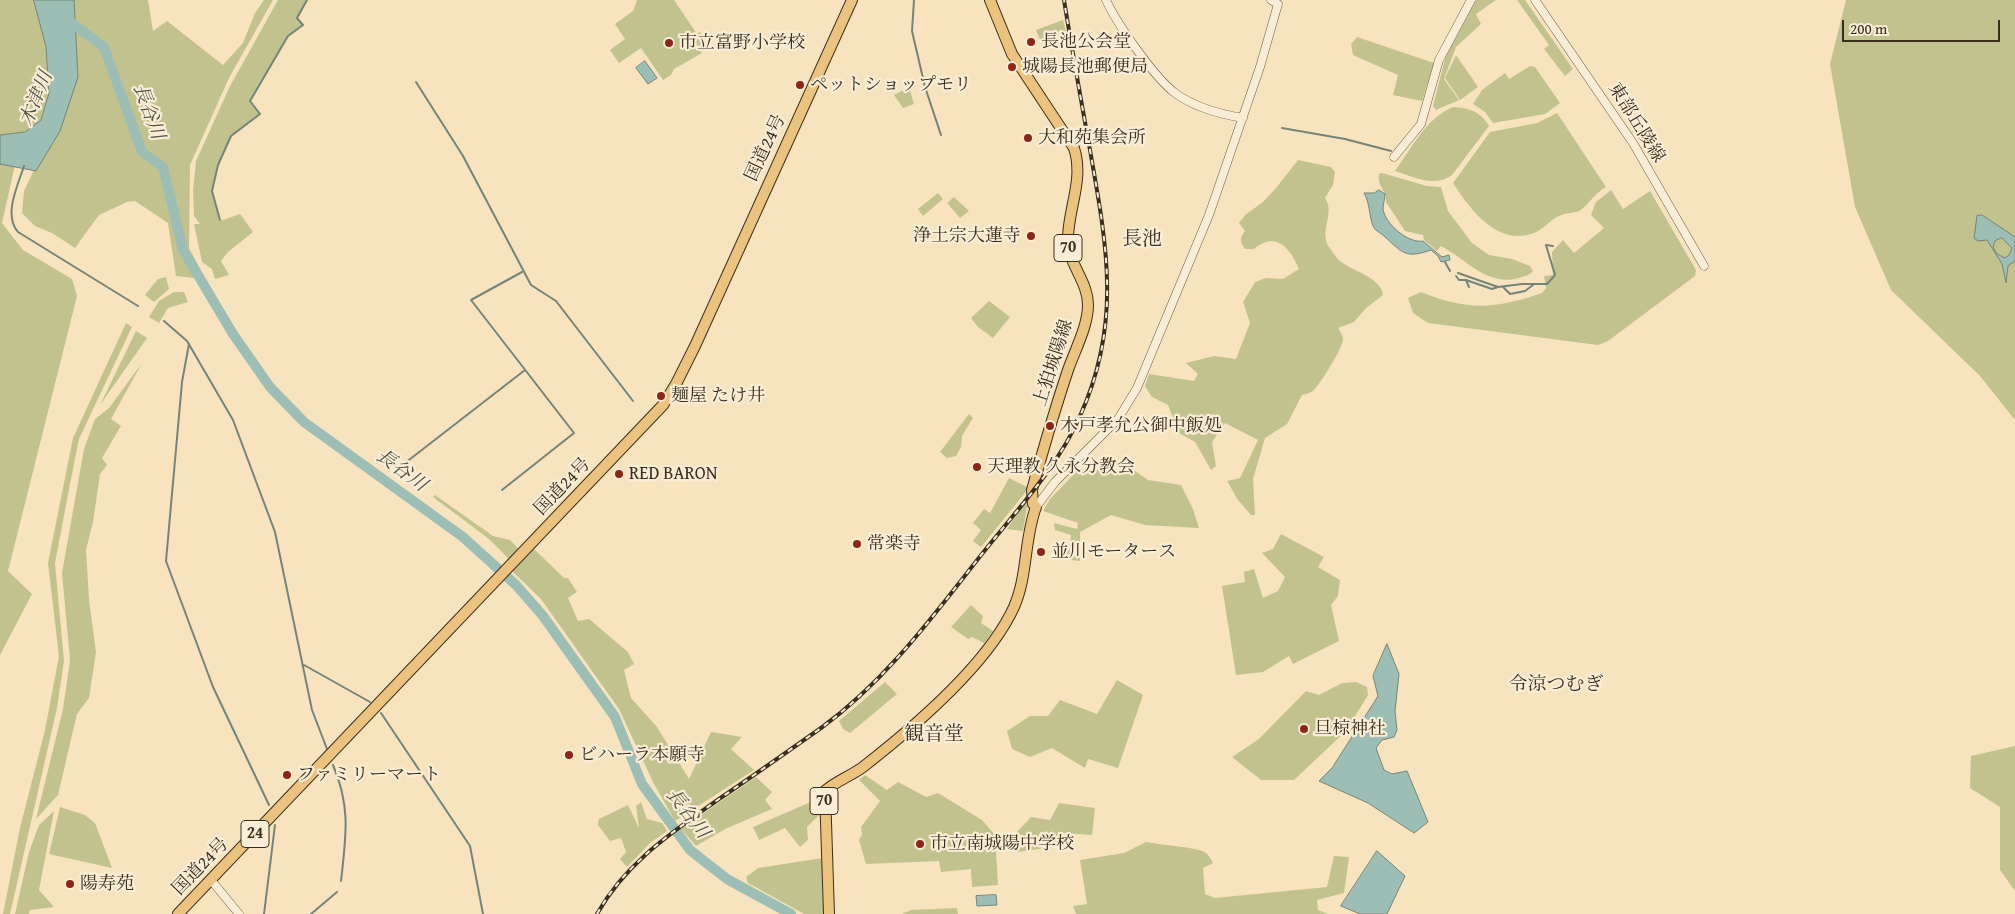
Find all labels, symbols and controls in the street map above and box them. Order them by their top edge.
scale bar [1845,10,2002,42]
text: 200 m [1850,18,1887,39]
place label: 長池公会堂 [1041,31,1131,53]
place label: 市立富野小学校 [679,32,805,54]
marker: 長池公会堂 [1025,36,1037,48]
marker: 市立富野小学校 [663,37,675,49]
place label: 城陽長池郵便局 [1022,56,1148,78]
marker: 城陽長池郵便局 [1006,61,1018,73]
water label: 木津川 [16,68,58,130]
place label: ペットショップモリ [810,74,972,96]
marker: ペットショップモリ [794,79,806,91]
street label: 東部丘陵線 [1603,79,1669,167]
water label: 長谷川 [128,81,168,143]
street label: 国道24号 [741,111,791,185]
place label: 大和苑集会所 [1038,127,1146,149]
marker: 大和苑集会所 [1022,132,1034,144]
place label: 浄土宗大蓮寺 [913,225,1021,247]
district label: 長池 [1122,228,1162,252]
marker: 浄土宗大蓮寺 [1025,230,1037,242]
road number: 70 [1054,234,1082,262]
street label: 上狛城陽線 [1030,317,1078,409]
place label: 麺屋 たけ井 [671,385,765,407]
marker: 麺屋 たけ井 [655,390,667,402]
place label: 木戸孝允公御中飯処 [1060,415,1222,437]
marker: 木戸孝允公御中飯処 [1044,420,1056,432]
water label: 長谷川 [371,445,431,497]
street label: 国道24号 [530,454,596,520]
place label: 天理教 久永分教会 [987,456,1135,478]
marker: 天理教 久永分教会 [971,461,983,473]
place label: RED BARON [629,463,718,485]
marker: RED BARON [613,468,625,480]
place label: 常楽寺 [867,533,921,555]
marker: 常楽寺 [851,538,863,550]
place label: 並川モータース [1051,541,1176,563]
marker: 並川モータース [1035,546,1047,558]
district label: 令涼つむぎ [1509,674,1603,696]
place label: 旦椋神社 [1314,718,1386,740]
district label: 観音堂 [904,723,964,747]
marker: 旦椋神社 [1298,723,1310,735]
place label: ビハーラ本願寺 [579,744,705,766]
marker: ビハーラ本願寺 [563,749,575,761]
place label: ファミリーマート [297,764,441,786]
marker: ファミリーマート [281,769,293,781]
water label: 長谷川 [660,785,714,843]
road number: 70 [810,788,838,814]
road number: 24 [241,821,269,848]
place label: 市立南城陽中学校 [930,833,1074,855]
street label: 国道24号 [168,834,234,900]
marker: 市立南城陽中学校 [914,838,926,850]
place label: 陽寿苑 [80,873,134,895]
marker: 陽寿苑 [64,878,76,890]

